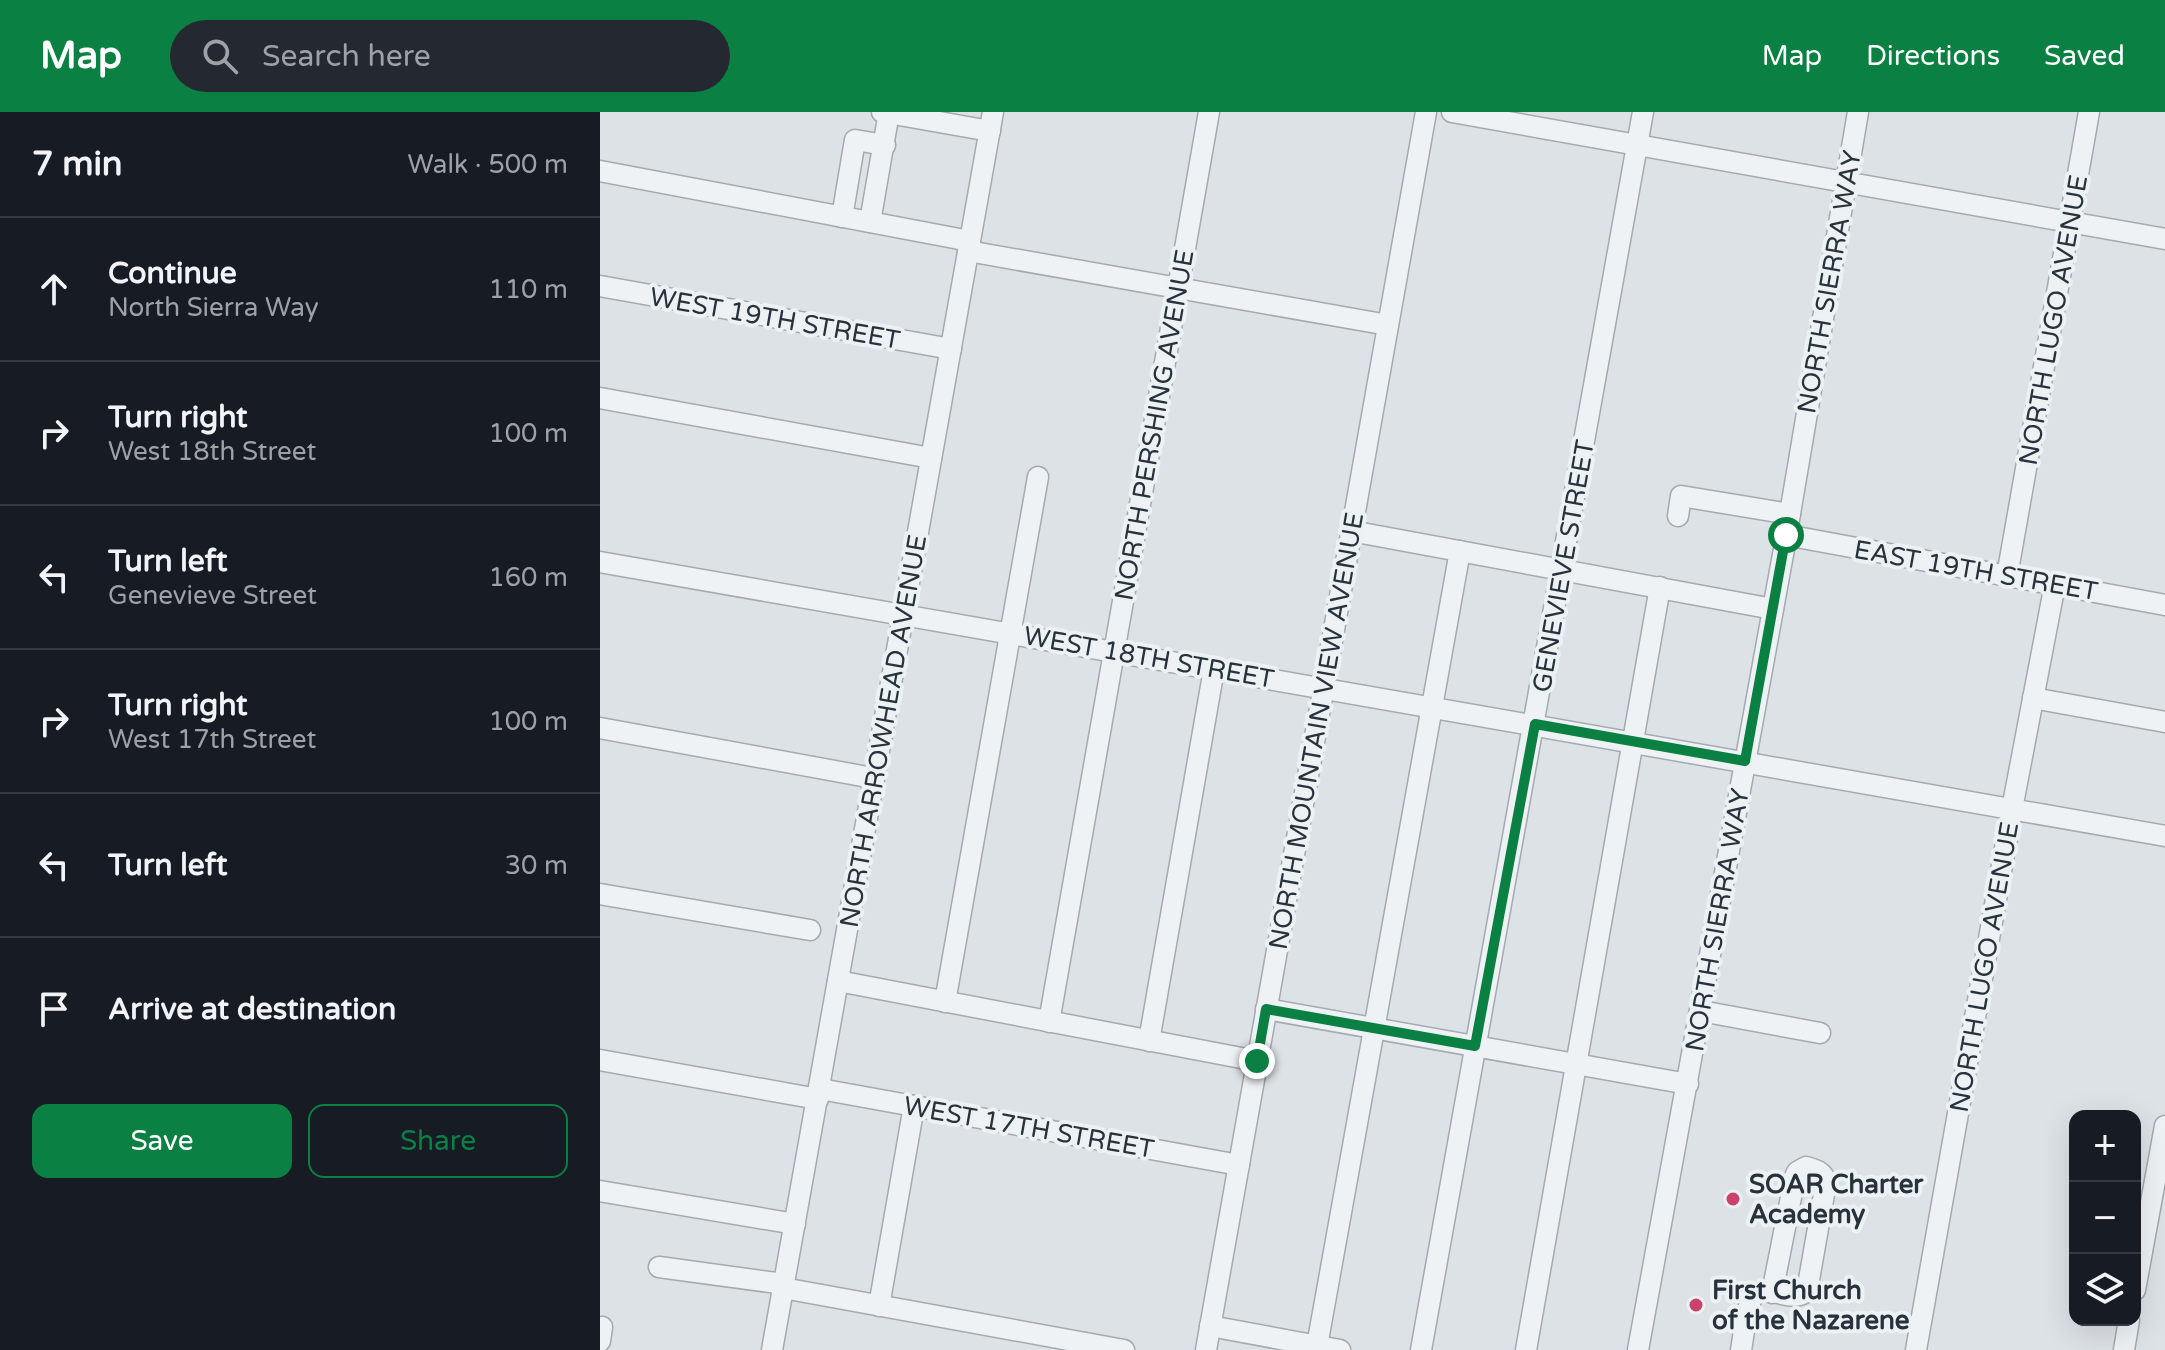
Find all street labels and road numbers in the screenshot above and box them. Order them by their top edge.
street label: NORTH SIERRA WAY [1791,148,1868,416]
street label: NORTH LUGO AVENUE [2013,172,2094,468]
street label: NORTH PERSHING AVENUE [1108,247,1201,603]
street label: WEST 19TH STREET [647,281,903,356]
street label: GENEVIEVE STREET [1526,437,1601,695]
street label: NORTH MOUNTAIN VIEW AVENUE [1263,510,1370,952]
street label: NORTH ARROWHEAD AVENUE [834,532,933,930]
street label: EAST 19TH STREET [1852,534,2100,607]
street label: WEST 18TH STREET [1021,620,1277,695]
street label: NORTH SIERRA WAY [1679,786,1756,1054]
street label: NORTH LUGO AVENUE [1944,819,2025,1115]
street label: WEST 17TH STREET [901,1090,1157,1165]

